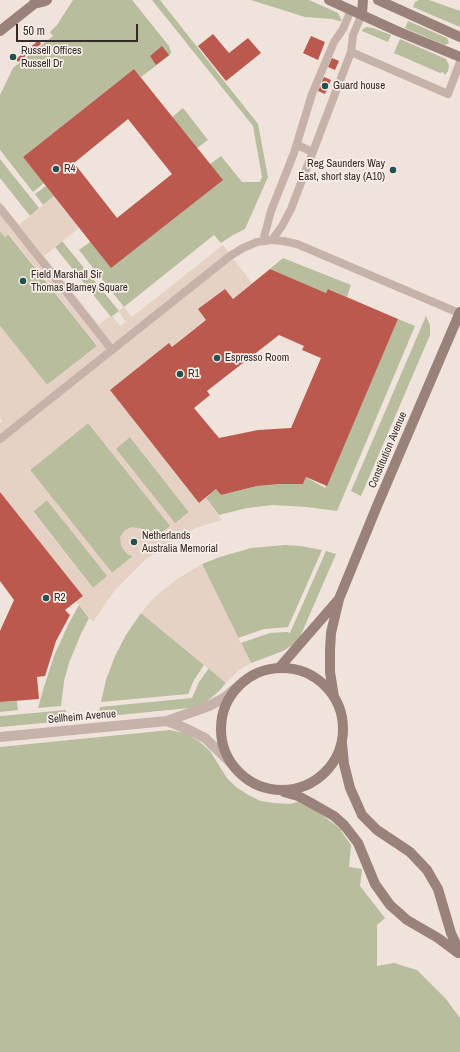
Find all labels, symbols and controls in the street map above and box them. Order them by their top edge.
scale bar [18,16,140,42]
text: 50 m [23,23,45,39]
place label: Russell Offices Russell Dr [21,44,81,70]
marker: Russell Offices Russell Dr [8,52,18,62]
place label: Guard house [333,79,385,93]
marker: Guard house [320,81,330,91]
place label: Reg Saunders Way East, short stay (A10) [298,157,385,183]
place label: R4 [64,162,76,176]
marker: R4 [51,164,61,174]
marker: Reg Saunders Way East, short stay (A10) [388,165,398,175]
place label: Field Marshall Sir Thomas Blamey Square [31,268,128,294]
marker: Field Marshall Sir Thomas Blamey Square [18,276,28,286]
place label: Espresso Room [225,351,289,365]
marker: Espresso Room [212,353,222,363]
place label: R1 [188,367,200,381]
marker: R1 [175,369,185,379]
street label: Constitution Avenue [366,410,410,490]
place label: Netherlands Australia Memorial [142,529,218,555]
marker: Netherlands Australia Memorial [129,537,139,547]
place label: R2 [54,591,66,605]
marker: R2 [41,593,51,603]
street label: Sellheim Avenue [48,707,116,727]

